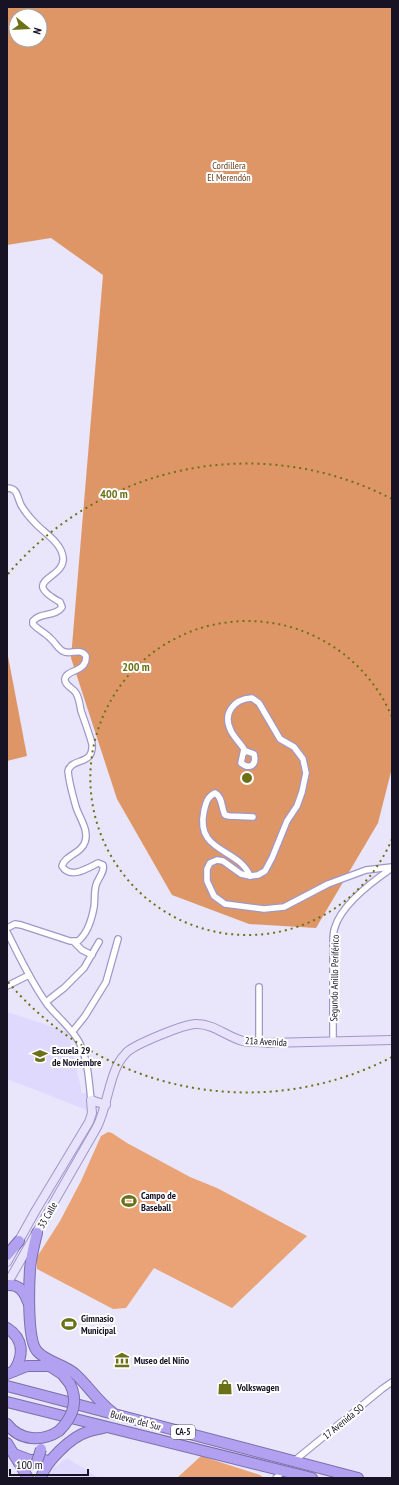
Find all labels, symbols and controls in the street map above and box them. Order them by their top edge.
north arrow [8,8,48,48]
text: N [30,26,45,36]
park label: Cordillera El Merendón [207,159,251,184]
text: 400 m [100,486,128,501]
text: 200 m [122,659,150,674]
centre of rings [240,771,254,785]
street label: Segundo Anillo Periférico [327,935,342,1022]
street label: 21a Avenida [245,1034,287,1049]
place label: Escuela 29 de Noviembre [52,1044,101,1069]
school or university icon: Escuela 29 de Noviembre [31,1047,49,1065]
place label: Campo de Baseball [141,1189,176,1214]
sports icon: Campo de Baseball [120,1192,138,1210]
street label: 33 Calle [35,1200,60,1231]
place label: Gimnasio Municipal [81,1312,116,1337]
sports icon: Gimnasio Municipal [60,1315,78,1333]
museum icon: Museo del Niño [113,1351,131,1369]
place label: Museo del Niño [134,1354,190,1367]
shop icon: Volkswagen [216,1378,234,1396]
place label: Volkswagen [236,1381,280,1394]
street label: 17 Avenida SO [320,1400,367,1442]
street label: Bulevar del Sur [109,1407,163,1434]
road number: CA-5 [171,1425,195,1439]
scale bar [10,1451,88,1477]
text: 100 m [16,1457,43,1472]

